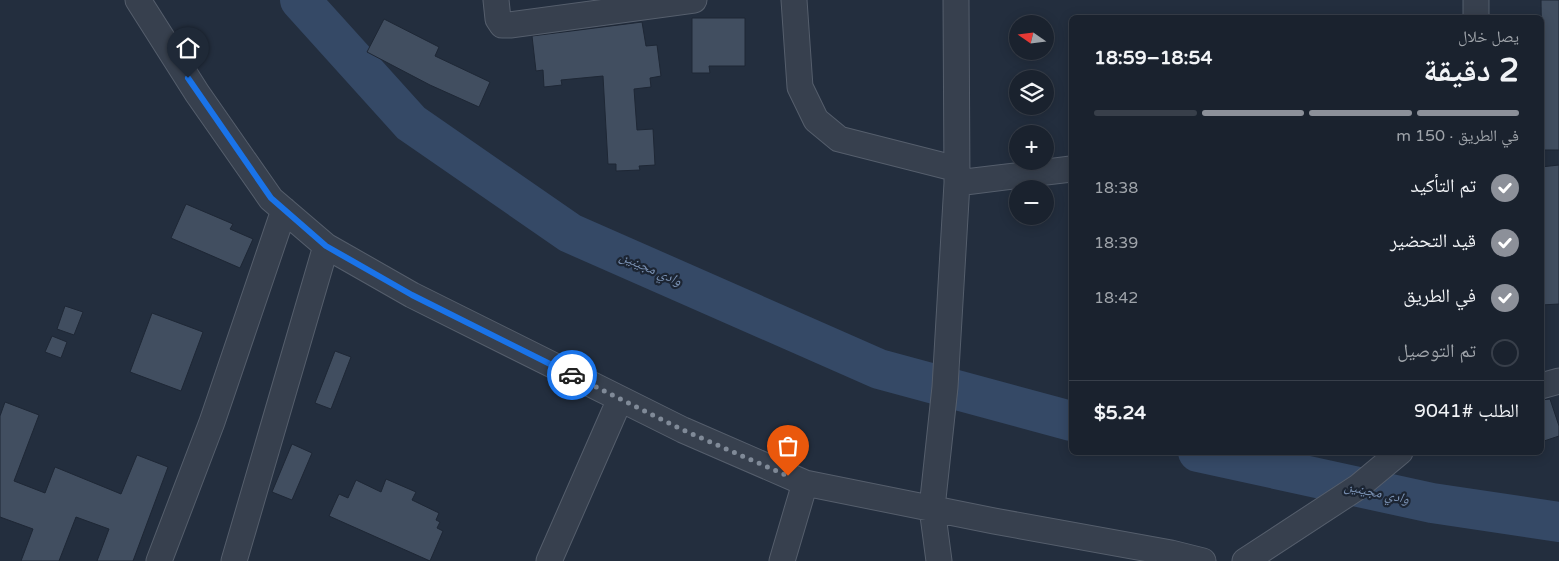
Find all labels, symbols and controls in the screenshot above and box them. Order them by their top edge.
north arrow [1009,15,1054,60]
map controls [1009,15,1054,225]
pin [167,27,209,78]
text: يصل خلال [1458,27,1519,47]
icon: home [174,34,202,62]
text: 18:54–18:59 [1094,47,1212,69]
text: 2 دقيقة [1423,52,1519,90]
button: layers [1009,70,1054,115]
button: + [1009,125,1054,170]
text: في الطريق · 150 m [1396,126,1519,146]
icon: check [1491,174,1519,202]
text: تم التأكيد [1411,175,1476,197]
text: 18:38 [1094,178,1138,198]
button: − [1009,180,1054,225]
icon: check [1491,229,1519,257]
text: قيد التحضير [1390,230,1476,252]
text: 18:39 [1094,233,1138,253]
water label: وادي مجينين [616,247,685,292]
icon: check [1491,284,1519,312]
text: في الطريق [1403,285,1476,307]
text: 18:42 [1094,288,1138,308]
text: تم التوصيل [1397,340,1476,362]
courier [547,350,597,400]
icon: car [558,361,586,389]
text: الطلب #9041 [1414,400,1519,422]
text: $5.24 [1094,402,1146,424]
pin [767,425,809,476]
icon: bag [774,432,802,460]
water label: وادي مجينين [1342,477,1411,510]

